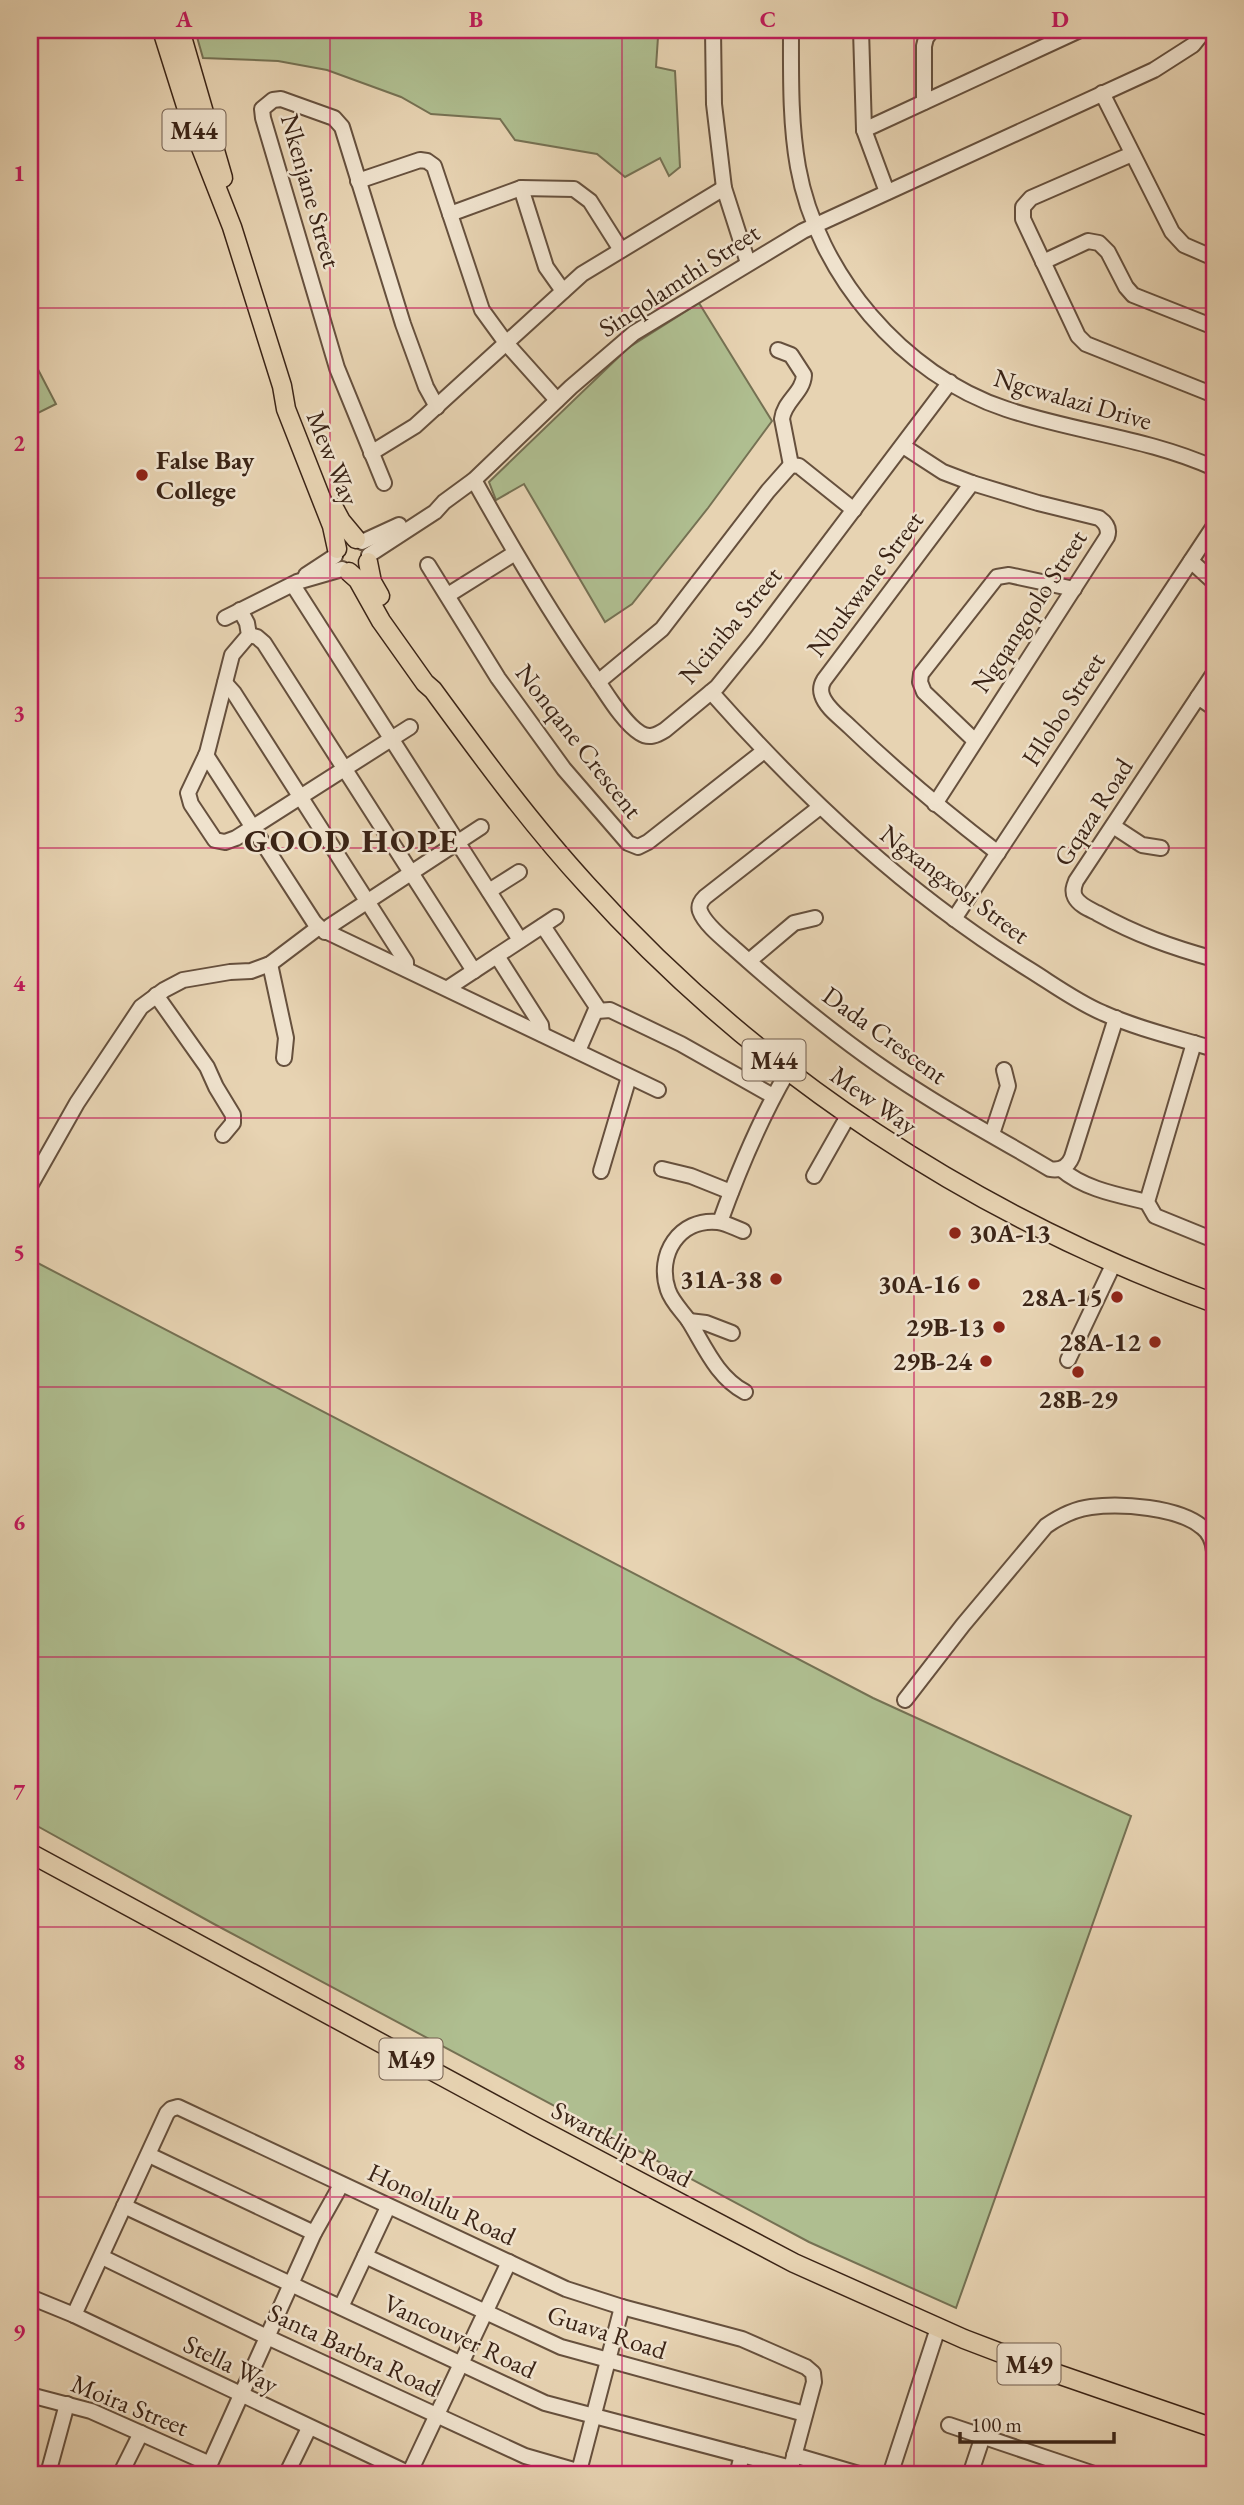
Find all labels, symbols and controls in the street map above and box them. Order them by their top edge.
text: A [175,4,193,34]
text: B [469,4,483,34]
text: C [760,4,776,34]
text: D [1051,4,1069,34]
road number: M44 [162,110,226,150]
street label: Nkenjane Street [273,110,349,272]
text: 1 [13,158,25,188]
street label: Sinqolamthi Street [592,215,766,345]
street label: Ngcwalazi Drive [990,360,1156,438]
street label: Mew Way [299,406,367,511]
text: 2 [13,428,25,458]
place label: False Bay College [156,443,255,507]
marker: False Bay College [134,467,150,483]
street label: Nbukwane Street [799,504,931,664]
street label: Ngqangqolo Street [964,523,1094,699]
street label: Nciniba Street [671,559,789,691]
street label: Hlobo Street [1014,646,1112,772]
street label: Nonqane Crescent [508,657,650,825]
text: 3 [13,698,25,728]
street label: Gqaza Road [1046,751,1141,872]
street label: Ngxangxosi Street [873,817,1037,951]
district label: GOOD HOPE [244,819,460,862]
text: 4 [13,968,26,998]
street label: Dada Crescent [816,978,954,1092]
road number: M44 [742,1040,806,1080]
street label: Mew Way [824,1058,925,1143]
place label: 30A-13 [969,1216,1051,1250]
marker: 30A-13 [947,1225,963,1241]
text: 5 [13,1237,25,1267]
place label: 31A-38 [680,1262,762,1296]
place label: 30A-16 [878,1267,960,1301]
marker: 31A-38 [768,1271,784,1287]
marker: 30A-16 [966,1276,982,1292]
place label: 28A-15 [1021,1280,1103,1314]
marker: 28A-15 [1109,1289,1125,1305]
place label: 29B-13 [905,1310,985,1344]
marker: 29B-13 [991,1319,1007,1335]
place label: 28A-12 [1059,1325,1141,1359]
marker: 28A-12 [1147,1334,1163,1350]
place label: 29B-24 [892,1344,972,1378]
marker: 29B-24 [978,1353,994,1369]
marker: 28B-29 [1070,1364,1086,1380]
place label: 28B-29 [1038,1382,1118,1416]
text: 6 [13,1507,25,1537]
text: 7 [13,1777,26,1807]
road number: M49 [380,2038,442,2080]
text: 8 [13,2047,25,2077]
street label: Swartklip Road [546,2093,699,2196]
street label: Honolulu Road [362,2155,522,2253]
street label: Vancouver Road [378,2286,543,2387]
street label: Santa Barbra Road [262,2295,446,2405]
street label: Guava Road [543,2297,672,2368]
text: 9 [13,2317,25,2347]
street label: Stella Way [178,2327,284,2402]
road number: M49 [998,2344,1060,2384]
street label: Moira Street [66,2366,194,2444]
scale bar [960,2400,1114,2444]
text: 100 m [971,2411,1022,2438]

